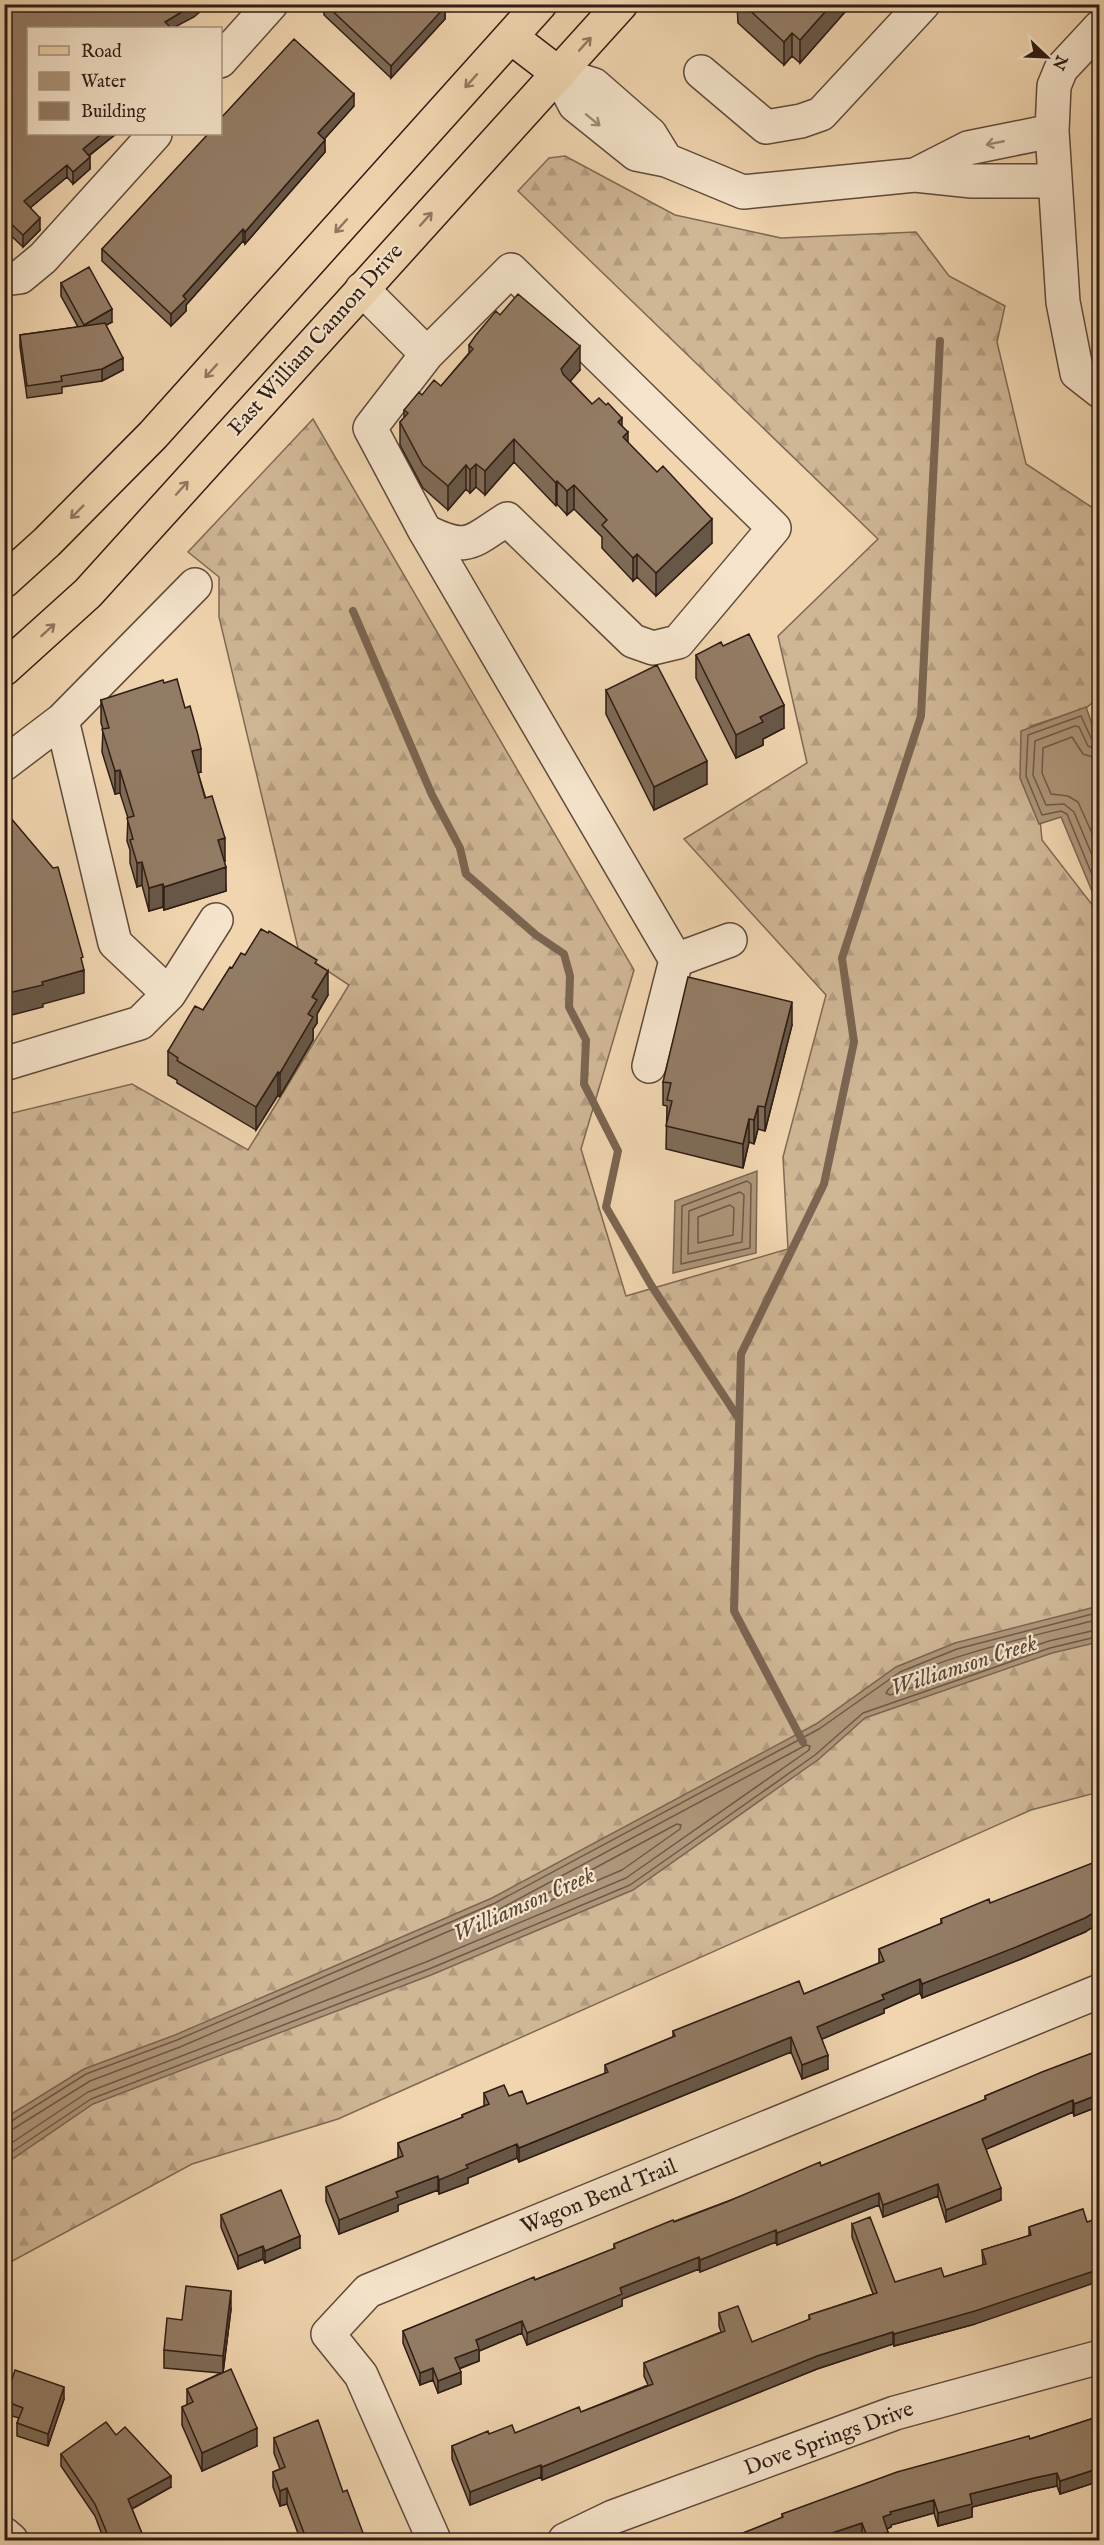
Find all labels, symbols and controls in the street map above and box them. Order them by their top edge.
legend [27,27,222,135]
north arrow [1017,27,1077,87]
one-way arrow [578,37,592,52]
text: Road [81,41,122,64]
text: N [1047,51,1071,73]
text: Water [81,71,126,94]
one-way arrow [464,73,478,88]
text: Building [81,101,146,124]
one-way arrow [585,113,601,126]
one-way arrow [986,138,1005,149]
one-way arrow [419,212,433,227]
one-way arrow [334,218,348,233]
street label: East William Cannon Drive [222,238,410,442]
one-way arrow [204,363,218,378]
one-way arrow [175,481,189,496]
one-way arrow [70,505,84,520]
one-way arrow [40,622,55,637]
water label: Williamson Creek [887,1628,1041,1704]
water label: Williamson Creek [448,1860,600,1950]
street label: Wagon Bend Trail [517,2153,681,2241]
street label: Dove Springs Drive [740,2395,918,2483]

